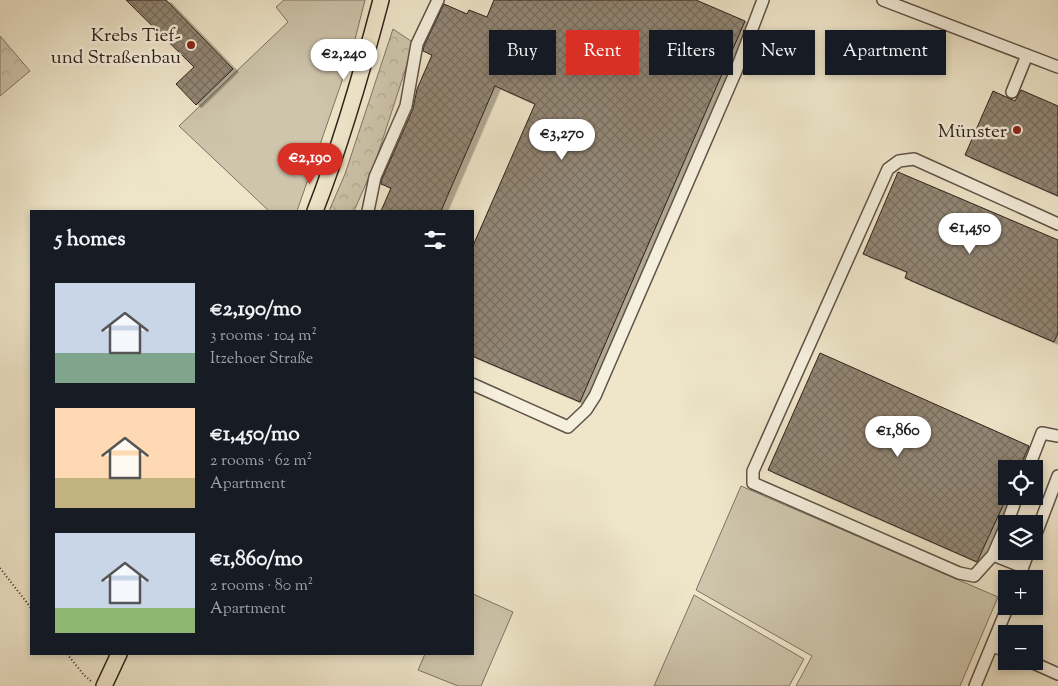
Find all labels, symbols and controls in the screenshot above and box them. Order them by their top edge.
place label: Krebs Tief- und Straßenbau [51,23,181,72]
chip: Buy [489,30,556,75]
chip: Rent [566,30,639,75]
chip: Filters [649,30,733,75]
chip: New [743,30,815,75]
chip: Apartment [825,30,946,75]
pin: €2,240 [303,38,385,81]
marker: Krebs Tief- und Straßenbau [185,39,197,51]
text: €2,240 [321,43,367,66]
pin: €3,270 [521,119,603,161]
place label: Münster [938,119,1007,146]
text: €3,270 [540,123,584,146]
marker: Münster [1011,124,1023,136]
pin: €2,190 [269,142,351,185]
text: €2,190 [289,147,331,170]
pin: €1,450 [929,212,1011,255]
text: €1,450 [949,217,991,240]
text: 5 homes [55,225,125,255]
icon: filters [421,226,449,254]
text: €2,190/mo [210,295,302,325]
icon: home [95,303,155,363]
text: 3 rooms · 104 m² [210,325,317,348]
text: Itzehoer Straße [210,348,313,371]
pin: €1,860 [857,416,939,458]
text: €1,450/mo [210,420,300,450]
text: €1,860 [876,420,920,443]
icon: home [95,428,155,488]
text: 2 rooms · 62 m² [210,450,312,473]
map controls [998,460,1043,670]
button: locate [998,460,1043,505]
text: Apartment [210,473,286,496]
button: layers [998,515,1043,560]
text: €1,860/mo [210,545,303,575]
icon: home [95,553,155,613]
button: + [998,570,1043,615]
text: 2 rooms · 80 m² [210,575,313,598]
text: Apartment [210,598,286,621]
button: − [998,625,1043,670]

